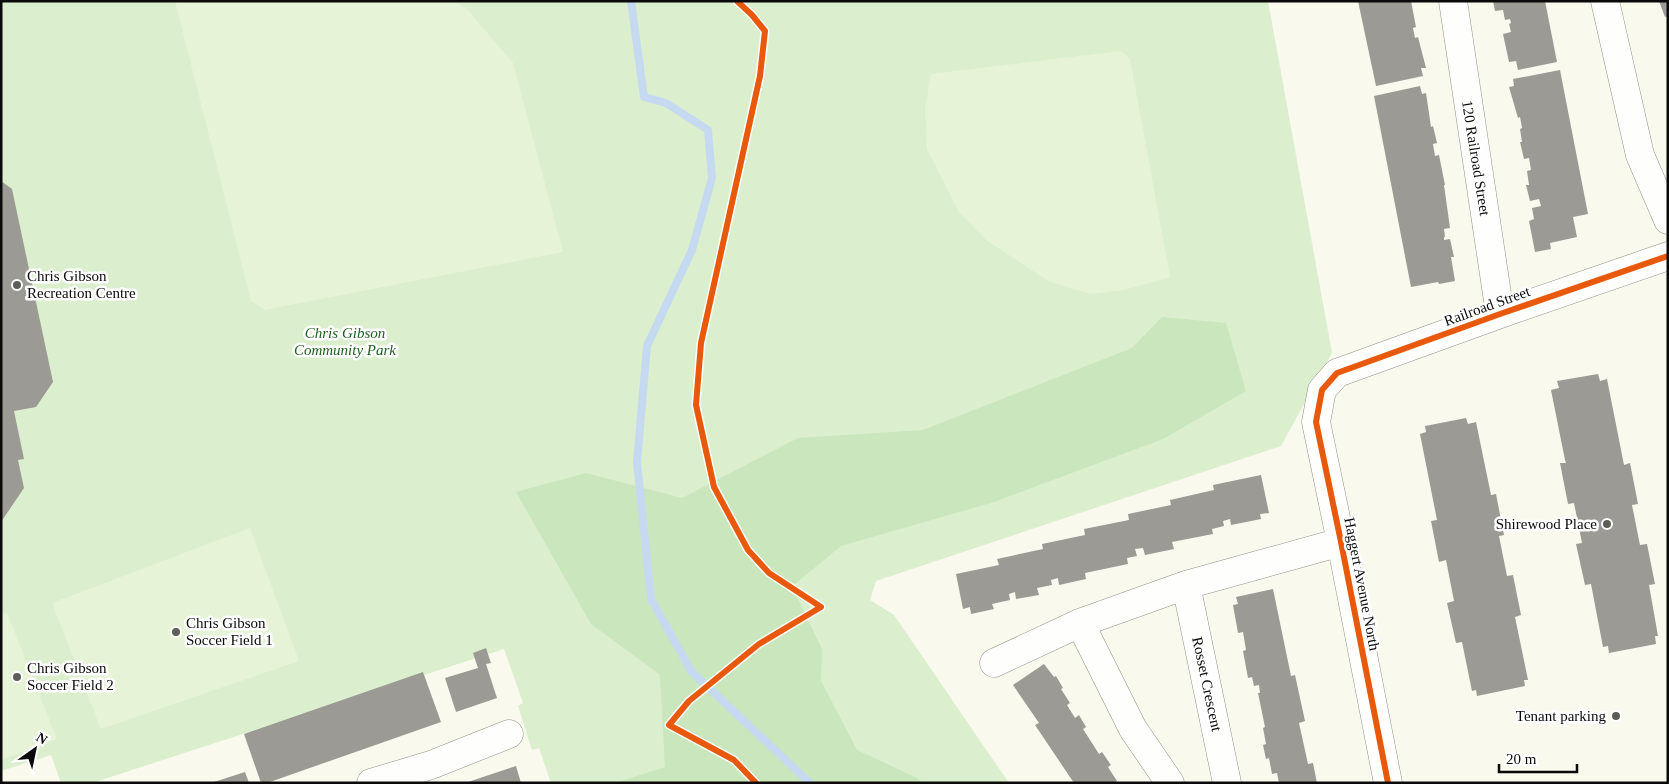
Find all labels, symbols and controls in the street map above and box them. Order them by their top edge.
street label: 120 Railroad Street [1459,99,1493,218]
place label: Chris Gibson Recreation Centre [27,268,136,301]
marker: Chris Gibson Recreation Centre [11,279,23,291]
street label: Railroad Street [1442,283,1533,329]
park label: Chris Gibson Community Park [294,325,396,358]
street label: Haggert Avenue North [1341,516,1383,653]
place label: Shirewood Place [1496,516,1597,532]
marker: Shirewood Place [1601,518,1613,530]
place label: Chris Gibson Soccer Field 1 [186,615,273,648]
marker: Chris Gibson Soccer Field 1 [170,626,182,638]
street label: Rosset Crescent [1189,635,1225,734]
place label: Chris Gibson Soccer Field 2 [27,660,114,693]
marker: Chris Gibson Soccer Field 2 [11,671,23,683]
place label: Tenant parking [1516,708,1606,724]
marker: Tenant parking [1610,710,1622,722]
north arrow [10,724,60,774]
text: N [33,729,50,748]
scale bar [1499,742,1576,774]
text: 20 m [1506,751,1537,767]

